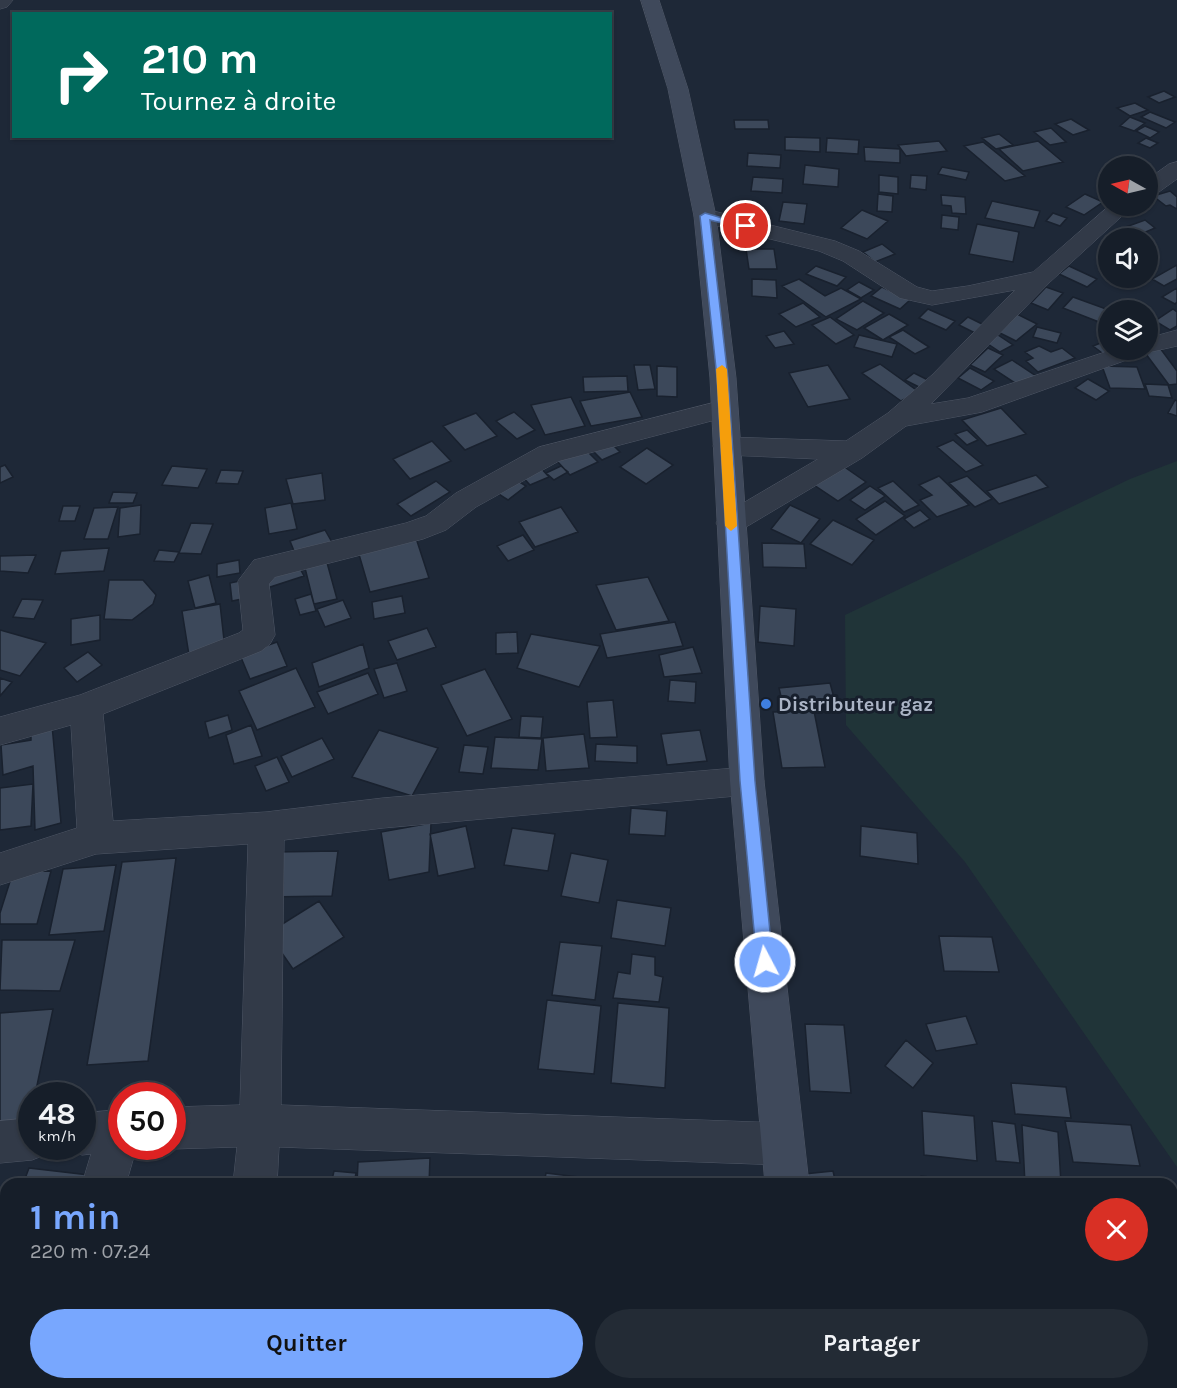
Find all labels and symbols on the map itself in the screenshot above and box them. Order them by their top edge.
north arrow [1098,156,1158,216]
pin [720,200,771,251]
place label: Distributeur gaz [778,693,933,716]
marker: Distributeur gaz [759,697,773,711]
position arrow [733,930,797,994]
speed limit sign: 50 [108,1082,186,1160]

